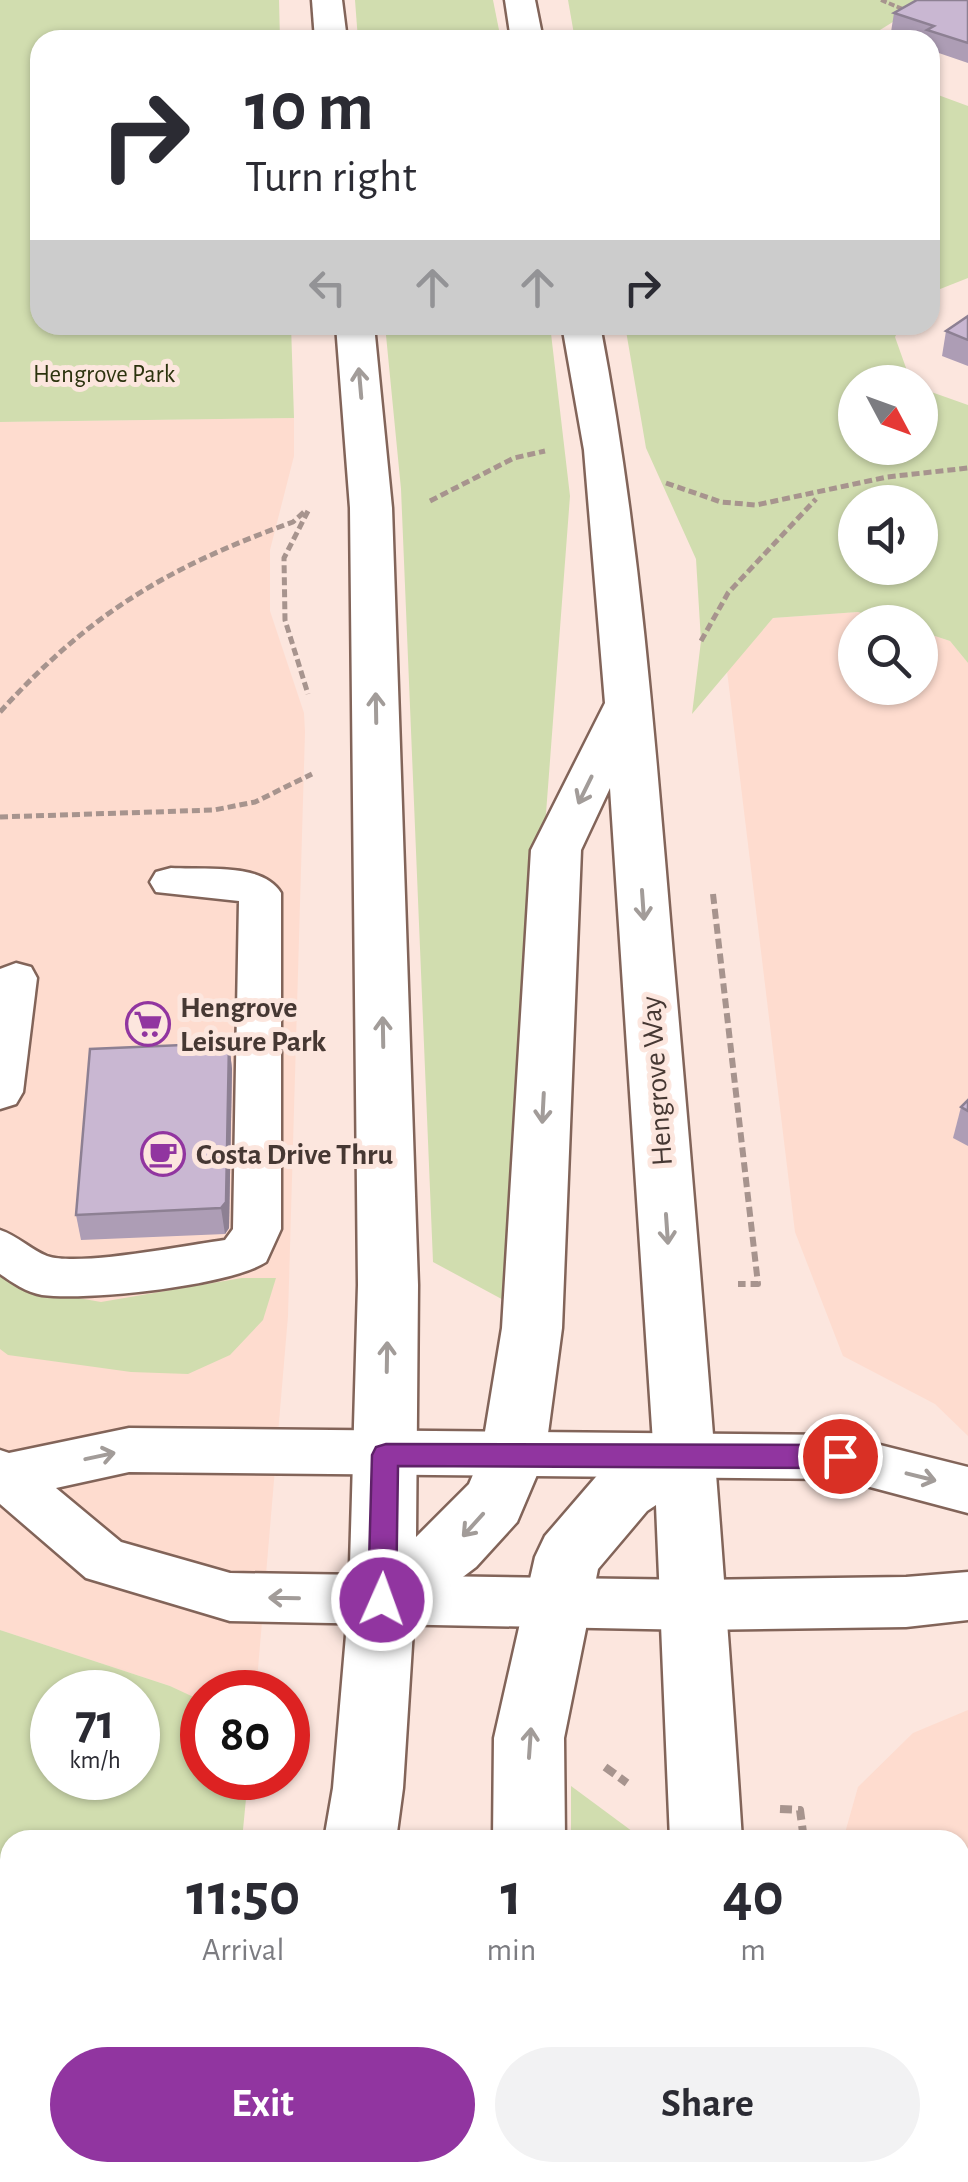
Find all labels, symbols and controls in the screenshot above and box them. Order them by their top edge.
icon: right [80,70,210,200]
text: 10 m [245,73,374,143]
text: Turn right [245,155,417,200]
icon: left [300,260,355,315]
icon: ahead [405,260,460,315]
icon: ahead [510,260,565,315]
icon: right [615,260,670,315]
park label: Hengrove Park [33,362,176,387]
north arrow [838,365,938,465]
map controls [838,365,938,705]
one-way arrow [351,367,370,400]
button: sound [838,485,938,585]
button: search [838,605,938,705]
one-way arrow [366,692,385,724]
one-way arrow [575,775,594,805]
one-way arrow [634,888,653,920]
place label: Hengrove Leisure Park [180,993,326,1057]
street label: Hengrove Way [636,995,678,1167]
supermarket icon: Hengrove Leisure Park [125,1001,171,1047]
one-way arrow [373,1017,392,1049]
one-way arrow [533,1092,552,1124]
cafe icon: Costa Drive Thru [140,1131,186,1177]
place label: Costa Drive Thru [196,1140,394,1170]
one-way arrow [658,1212,677,1244]
one-way arrow [378,1342,396,1374]
pin [798,1414,883,1499]
icon: arrive [813,1429,868,1484]
one-way arrow [83,1445,115,1464]
one-way arrow [905,1468,936,1487]
one-way arrow [462,1512,485,1537]
position arrow [330,1548,434,1652]
one-way arrow [269,1589,301,1608]
speed limit sign: 80 [180,1670,310,1800]
text: 71 [75,1698,115,1748]
one-way arrow [521,1727,540,1759]
text: km/h [69,1748,121,1773]
text: 11:50 [186,1866,300,1926]
text: 1 [501,1866,522,1926]
text: 40 [722,1866,784,1926]
text: Arrival [202,1934,284,1966]
text: min [486,1934,536,1966]
text: m [740,1934,766,1966]
button: Exit [50,2047,475,2162]
button: Share [495,2047,920,2162]

